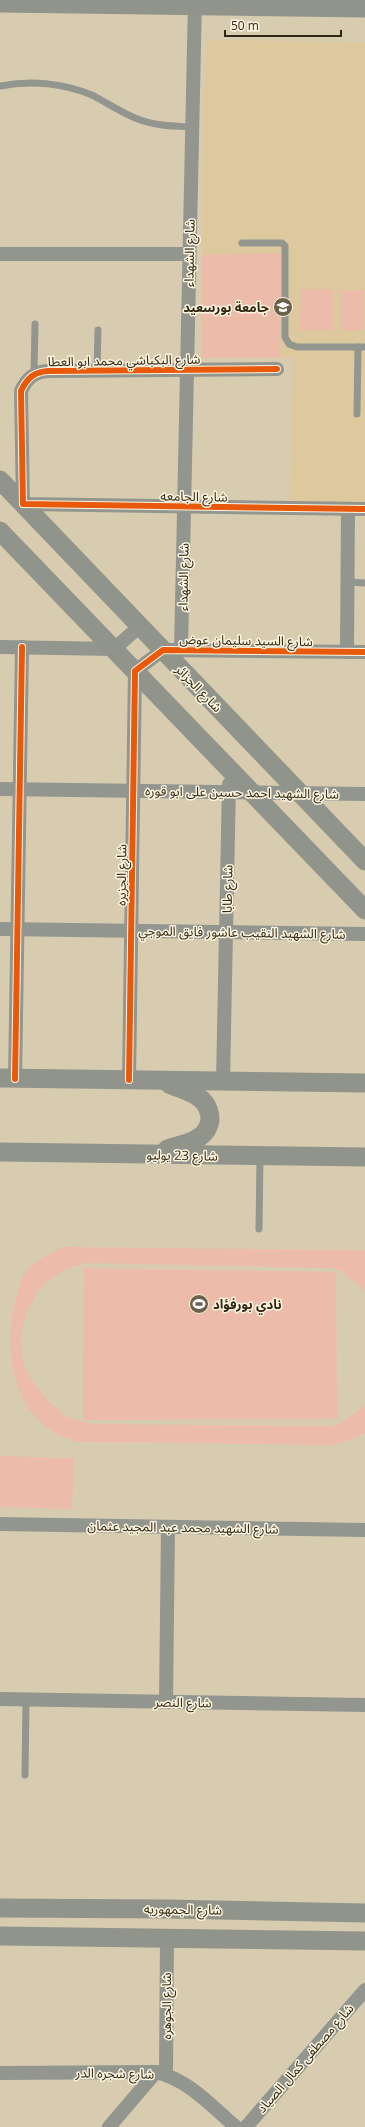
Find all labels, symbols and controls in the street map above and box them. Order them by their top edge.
scale bar [225,12,341,38]
text: 50 m [231,17,259,34]
street label: شارع الشهداء [179,219,201,287]
school or university icon: جامعة بورسعيد [272,296,294,318]
place label: جامعة بورسعيد [183,298,269,316]
street label: شارع البكباشي محمد ابو العطا [47,350,201,372]
street label: شارع الجامعه [160,486,228,508]
street label: شارع الشهداء [173,543,195,611]
street label: شارع السيد سليمان عوض [179,630,313,652]
street label: شارع الجزائر [170,659,226,717]
street label: شارع الشهيد احمد حسين على ابو قوره [145,781,339,805]
street label: شارع الجزيره [111,844,133,906]
street label: شارع طابا [218,865,238,913]
street label: شارع الشهيد النقيب عاشور فايق الموجي [138,921,346,945]
street label: شارع 23 يوليو [146,1145,218,1167]
sports icon: نادي بورفؤاد [188,1293,210,1315]
place label: نادي بورفؤاد [213,1295,282,1315]
street label: شارع الشهيد محمد عبد المجيد عثمان [87,1516,279,1540]
street label: شارع النصر [153,1692,212,1713]
street label: شارع الجمهوريه [144,1899,222,1921]
street label: شارع الجوهره [157,1973,177,2039]
street label: شارع مصطفى كمال الصياد [253,2000,359,2118]
street label: شارع شجره الدر [75,2063,154,2085]

